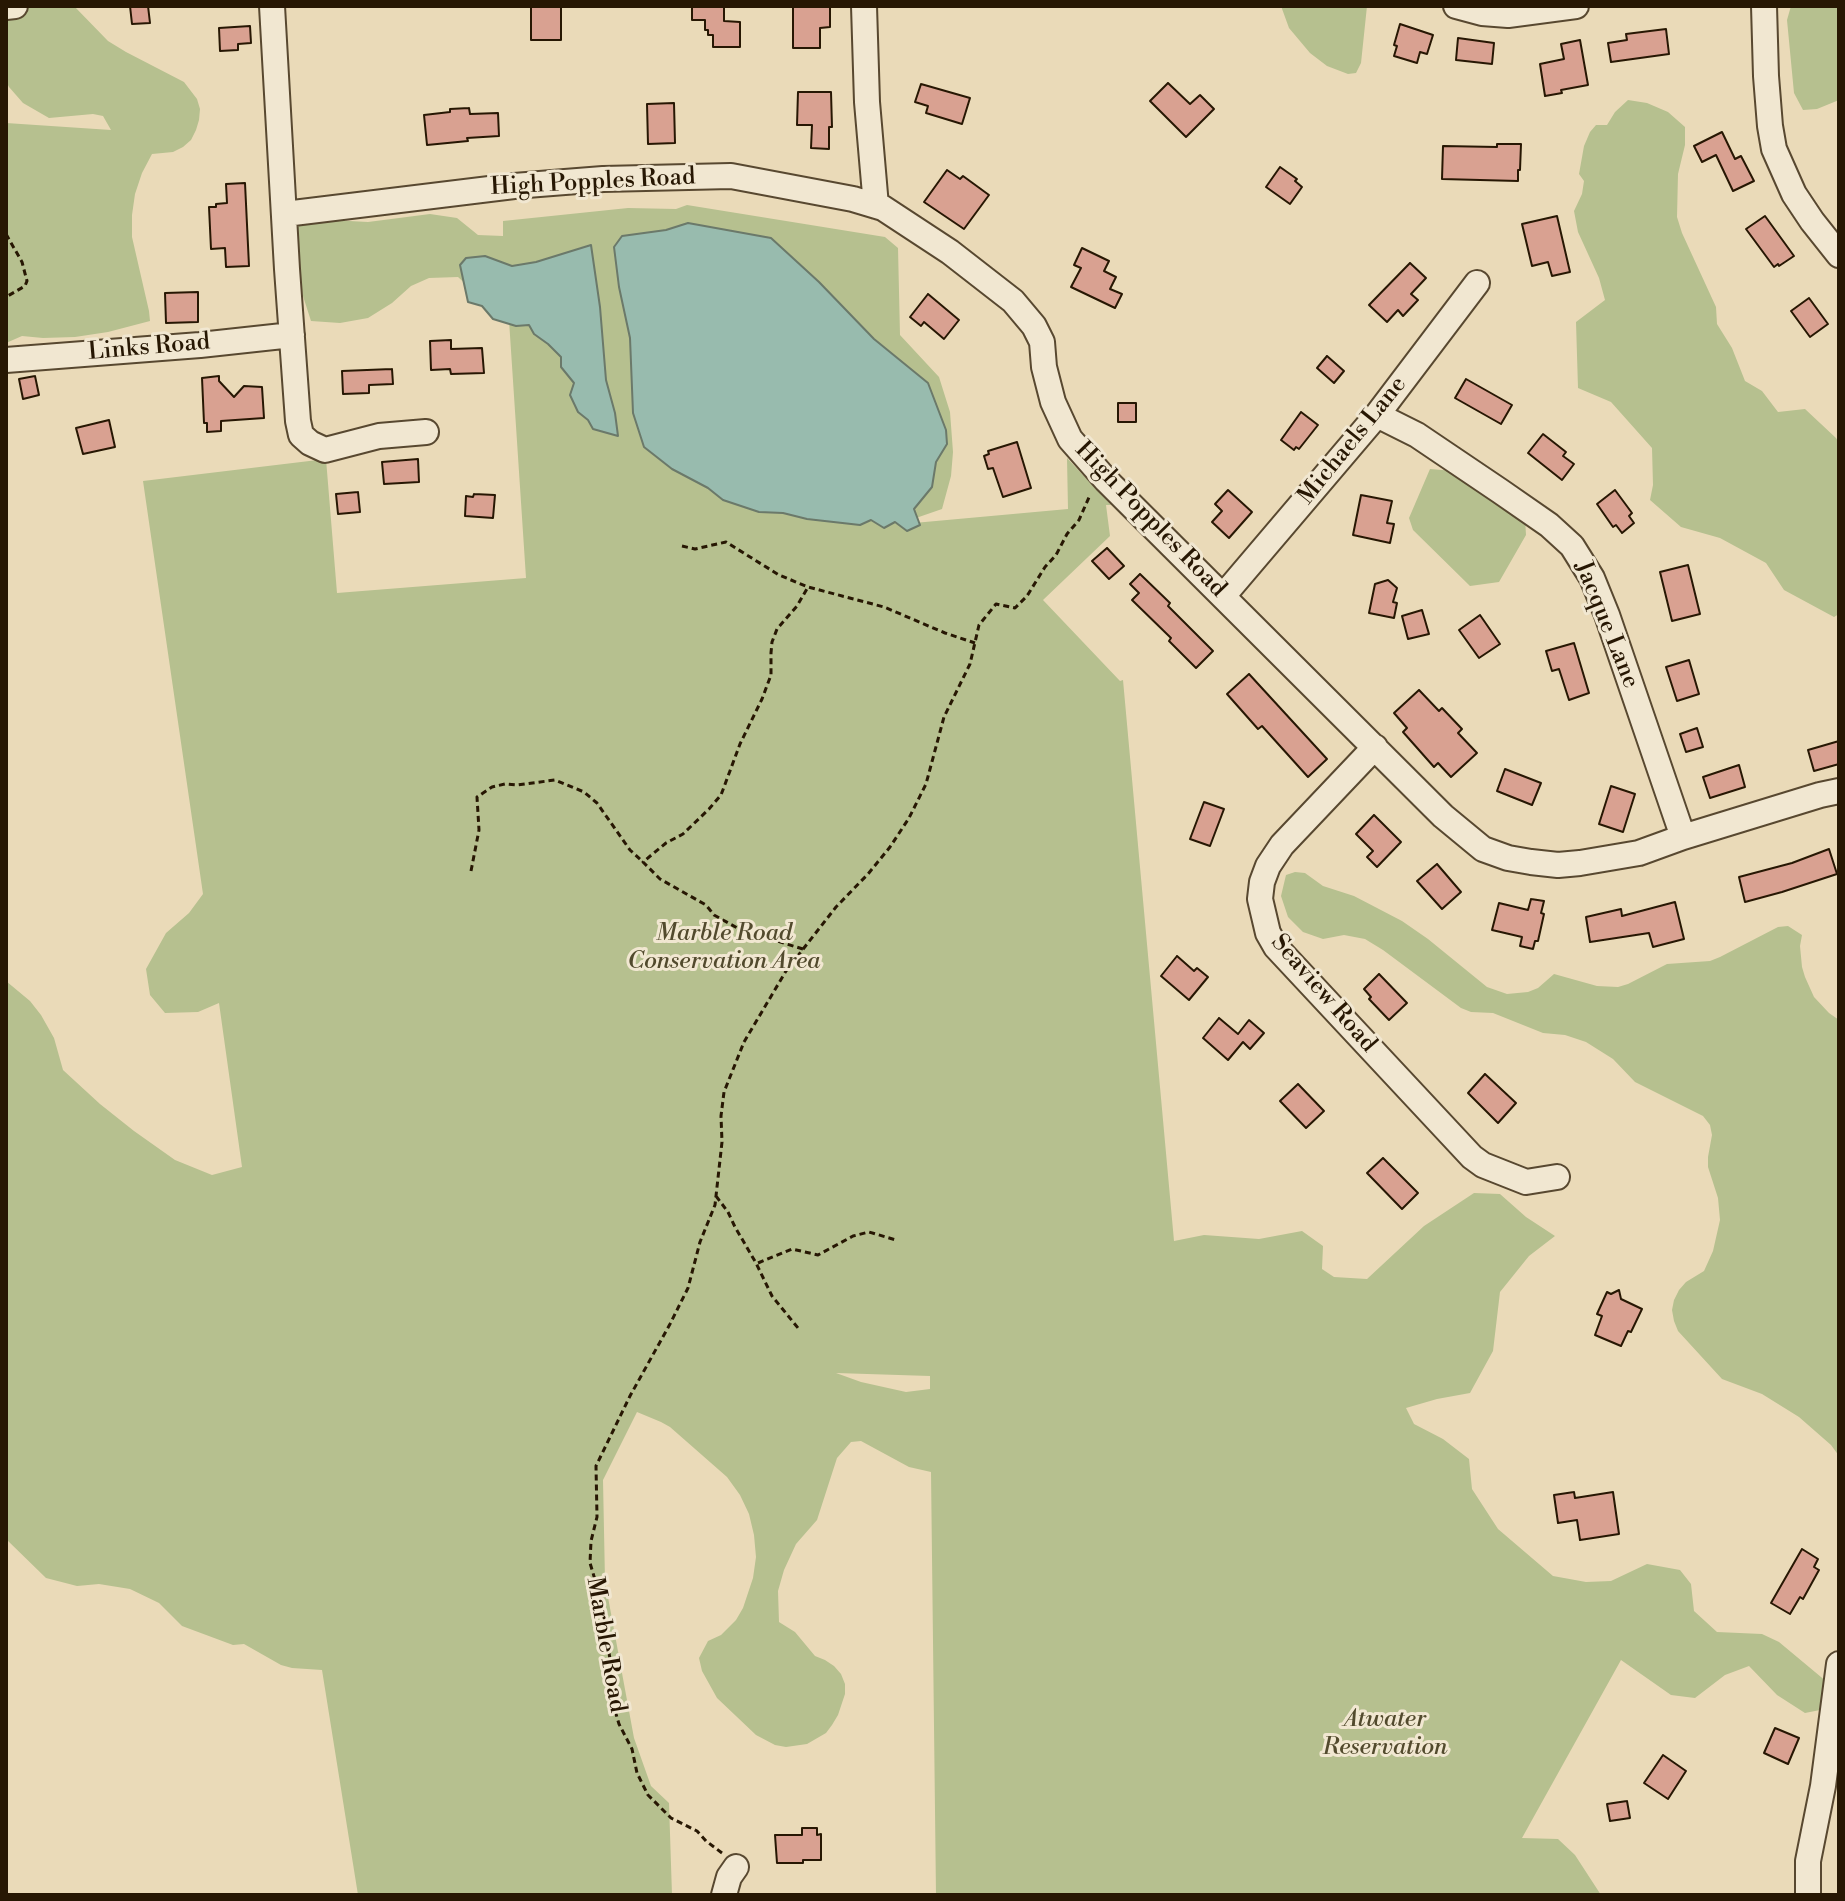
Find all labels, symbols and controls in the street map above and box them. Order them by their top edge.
street label: High Popples Road [490,163,696,203]
street label: Links Road [87,328,211,368]
street label: Michaels Lane [1293,371,1413,511]
street label: High Popples Road [1068,436,1232,604]
street label: Jacque Lane [1567,557,1645,693]
park label: Marble Road Conservation Area [628,920,820,976]
street label: Seaview Road [1264,929,1382,1059]
street label: Marble Road [579,1575,631,1715]
park label: Atwater Reservation [1323,1706,1447,1762]

